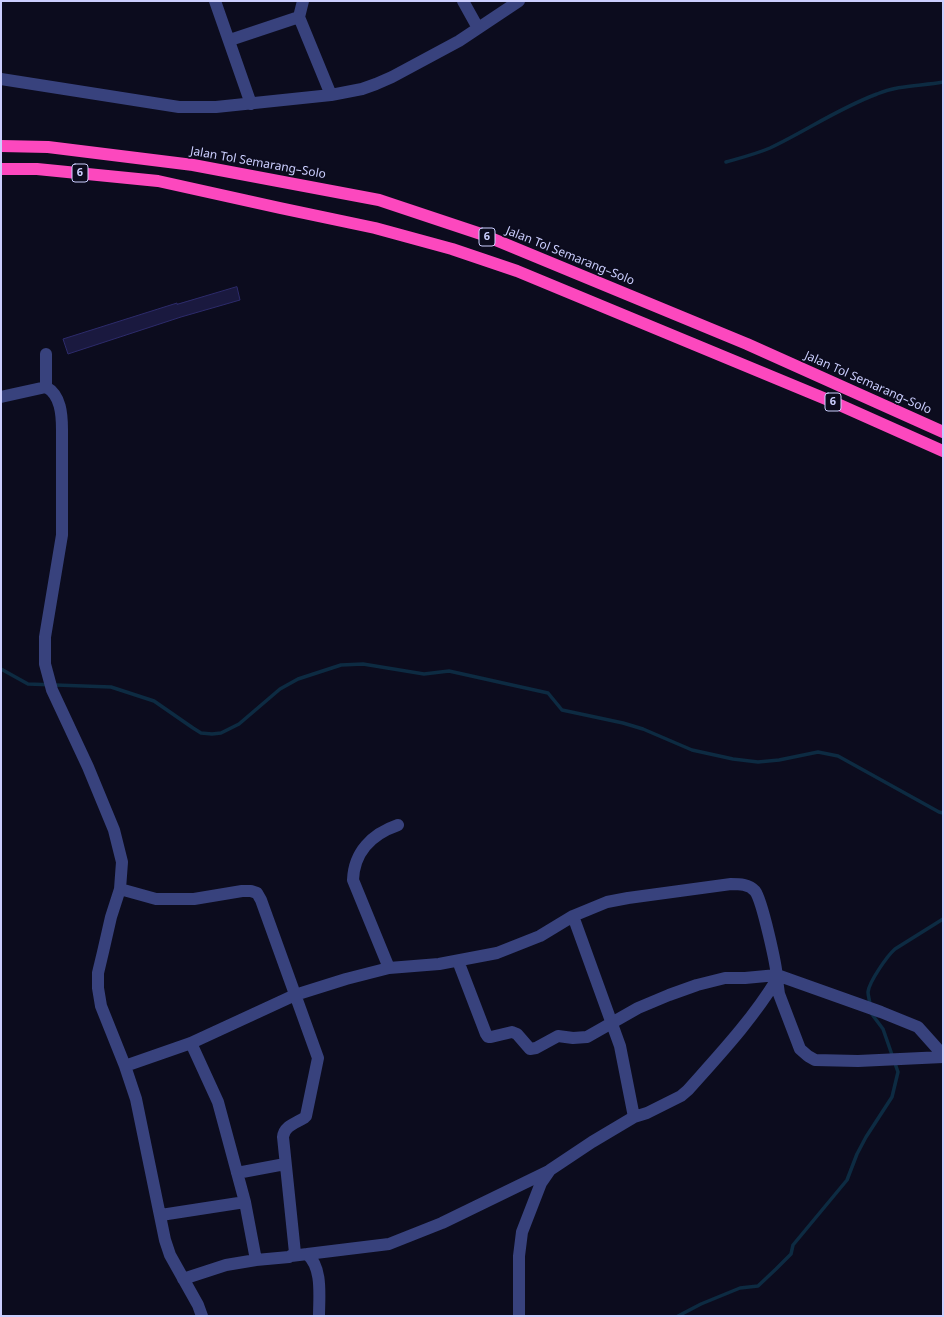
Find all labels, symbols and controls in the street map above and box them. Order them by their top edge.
street label: Jalan Tol Semarang–Solo [189,144,327,182]
road number: 6 [72,164,88,182]
street label: Jalan Tol Semarang–Solo [504,224,636,288]
road number: 6 [479,228,495,246]
street label: Jalan Tol Semarang–Solo [802,348,934,418]
road number: 6 [825,393,841,411]

